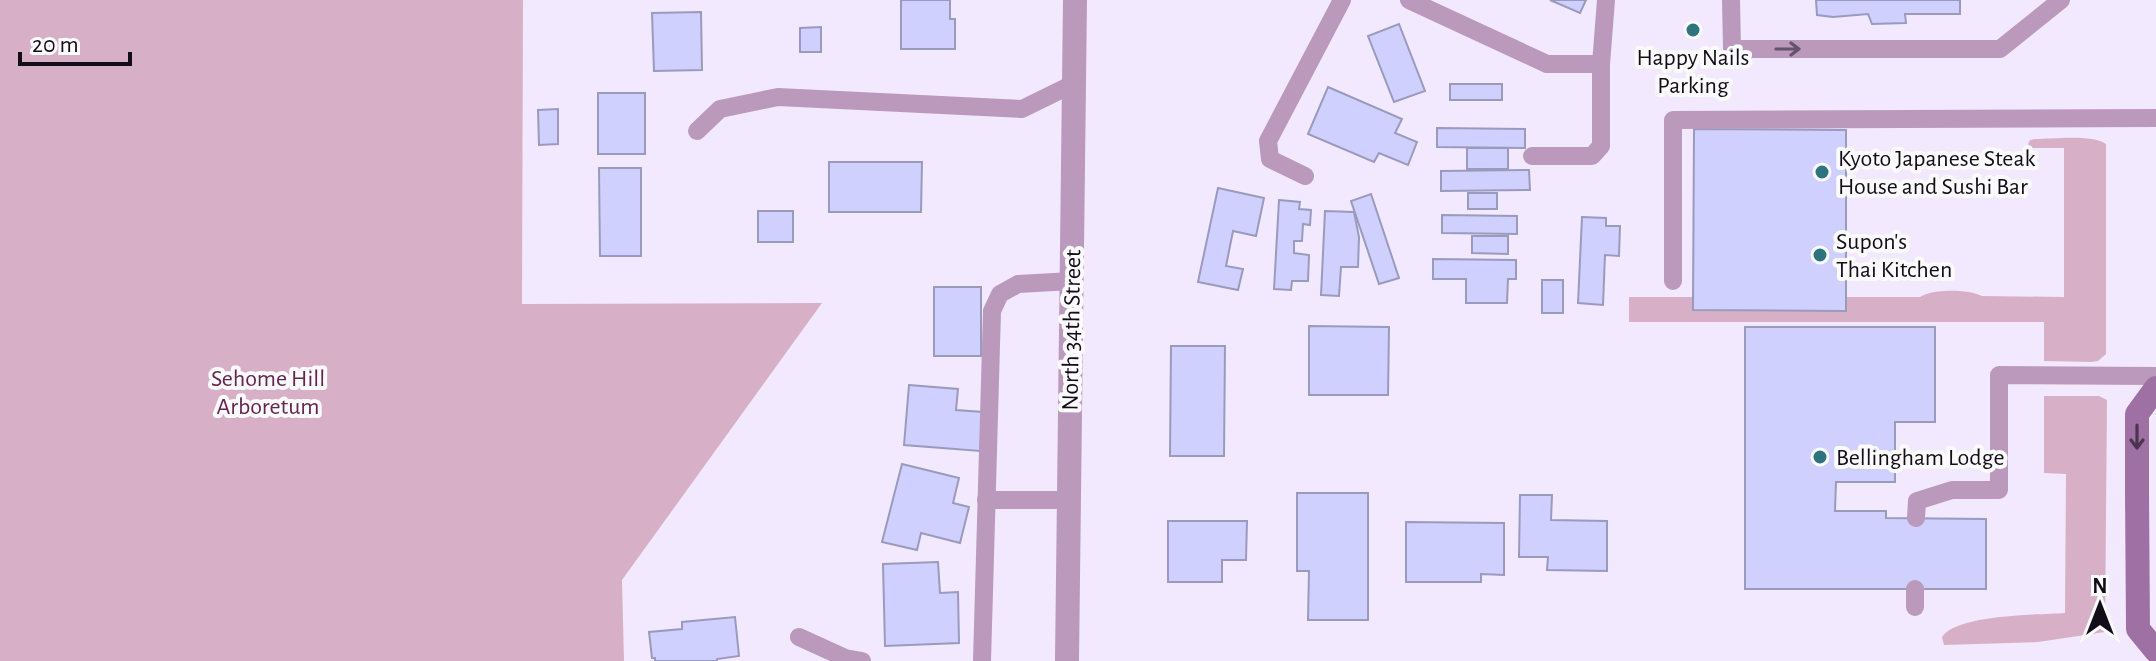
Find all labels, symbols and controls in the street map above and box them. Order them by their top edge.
scale bar [20,16,130,66]
marker: Happy Nails Parking [1684,21,1702,39]
text: 20 m [32,33,79,57]
one-way arrow [1774,41,1801,57]
place label: Happy Nails Parking [1637,46,1749,98]
place label: Kyoto Japanese Steak House and Sushi Bar [1838,147,2036,199]
marker: Kyoto Japanese Steak House and Sushi Bar [1813,163,1831,181]
place label: Supon's Thai Kitchen [1836,230,1952,282]
marker: Supon's Thai Kitchen [1811,246,1829,264]
street label: North 34th Street [1059,249,1085,411]
park label: Sehome Hill Arboretum [211,367,325,419]
one-way arrow [2129,423,2145,450]
place label: Bellingham Lodge [1836,446,2005,470]
marker: Bellingham Lodge [1811,448,1829,466]
north arrow [2060,565,2140,645]
text: N [2092,575,2108,597]

